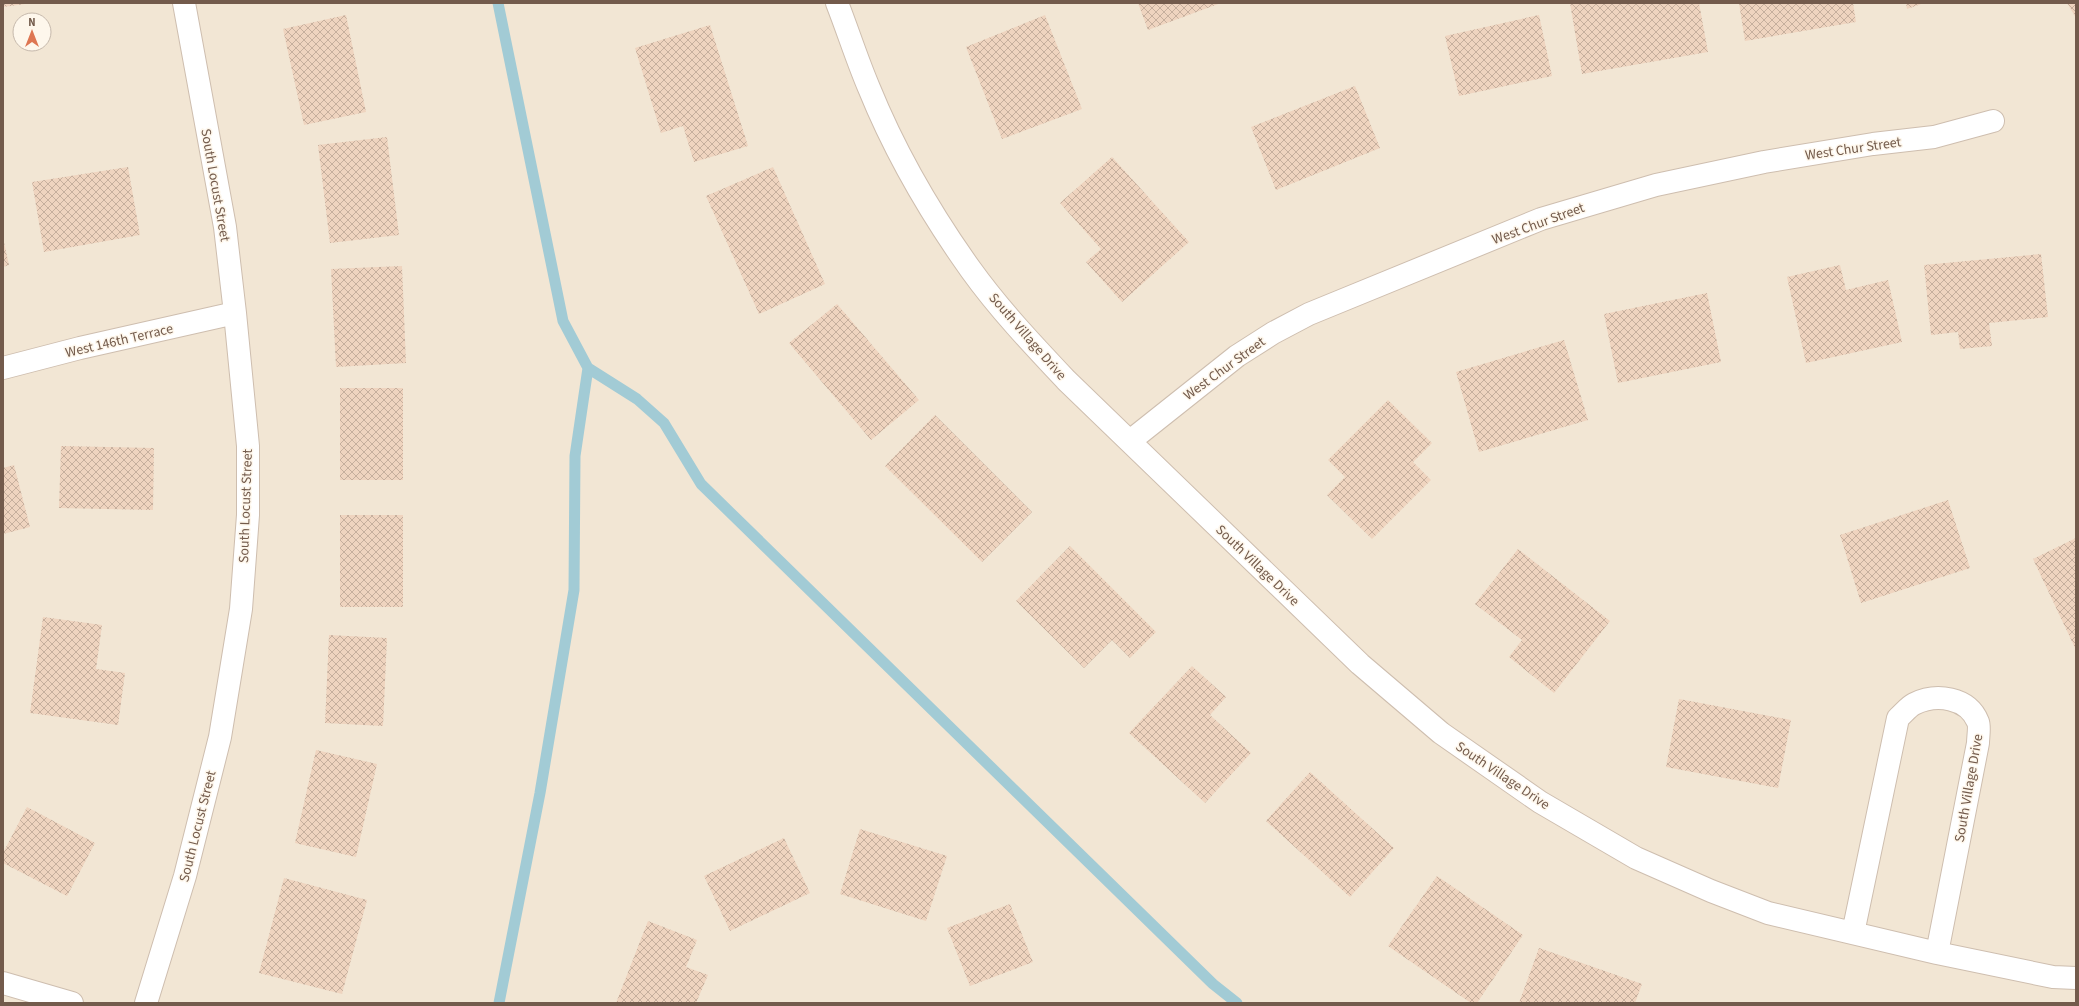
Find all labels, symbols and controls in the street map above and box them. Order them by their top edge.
north arrow [12,12,52,52]
text: N [28,15,36,30]
street label: South Locust Street [195,127,235,243]
street label: West Chur Street [1804,132,1903,166]
street label: West Chur Street [1489,198,1588,250]
street label: South Village Drive [984,289,1071,385]
street label: West 146th Terrace [63,319,175,363]
street label: West Chur Street [1179,332,1270,405]
street label: South Locust Street [234,448,258,563]
street label: South Village Drive [1211,520,1304,611]
street label: South Village Drive [1950,732,1988,844]
street label: South Village Drive [1451,737,1554,815]
street label: South Locust Street [174,768,222,884]

